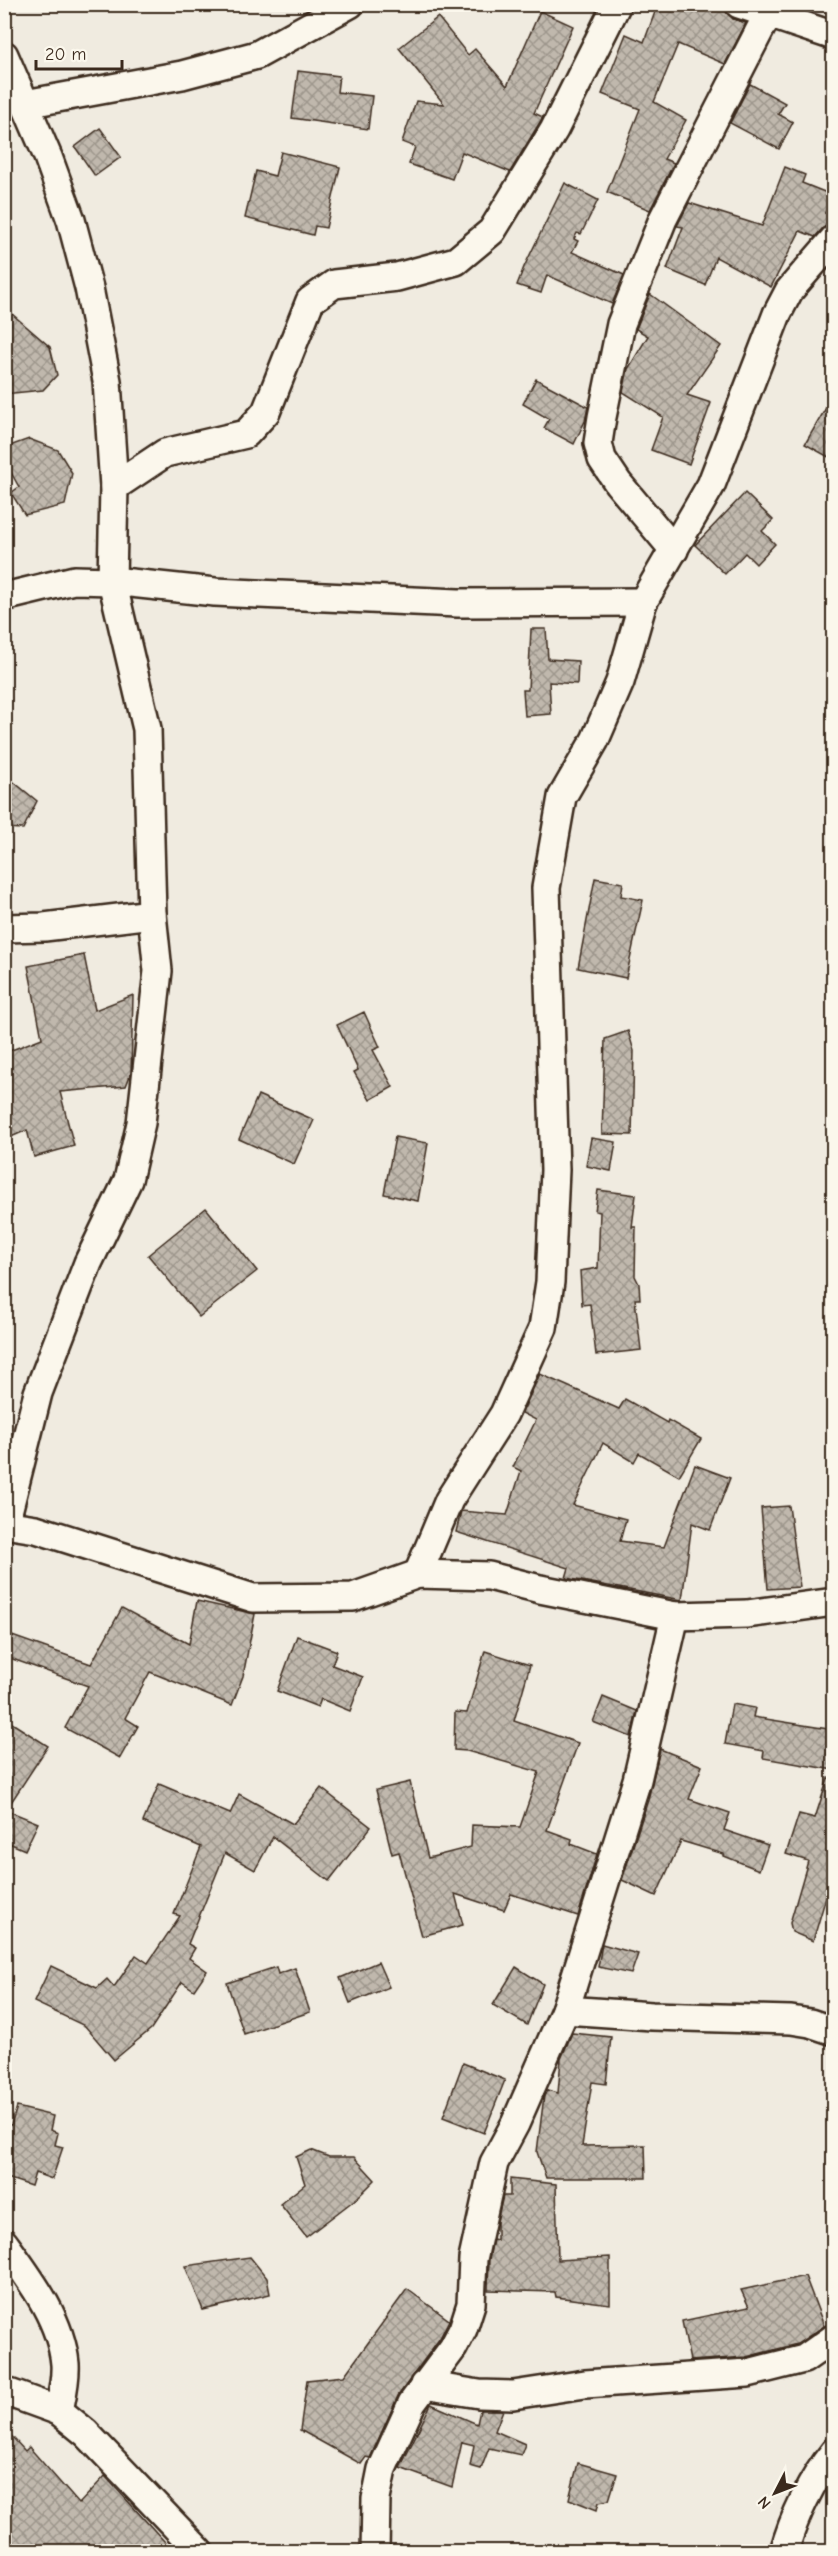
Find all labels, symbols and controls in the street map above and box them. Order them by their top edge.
scale bar [36,33,122,71]
text: 20 m [45,44,86,65]
north arrow [745,2463,805,2523]
text: N [754,2492,775,2512]

